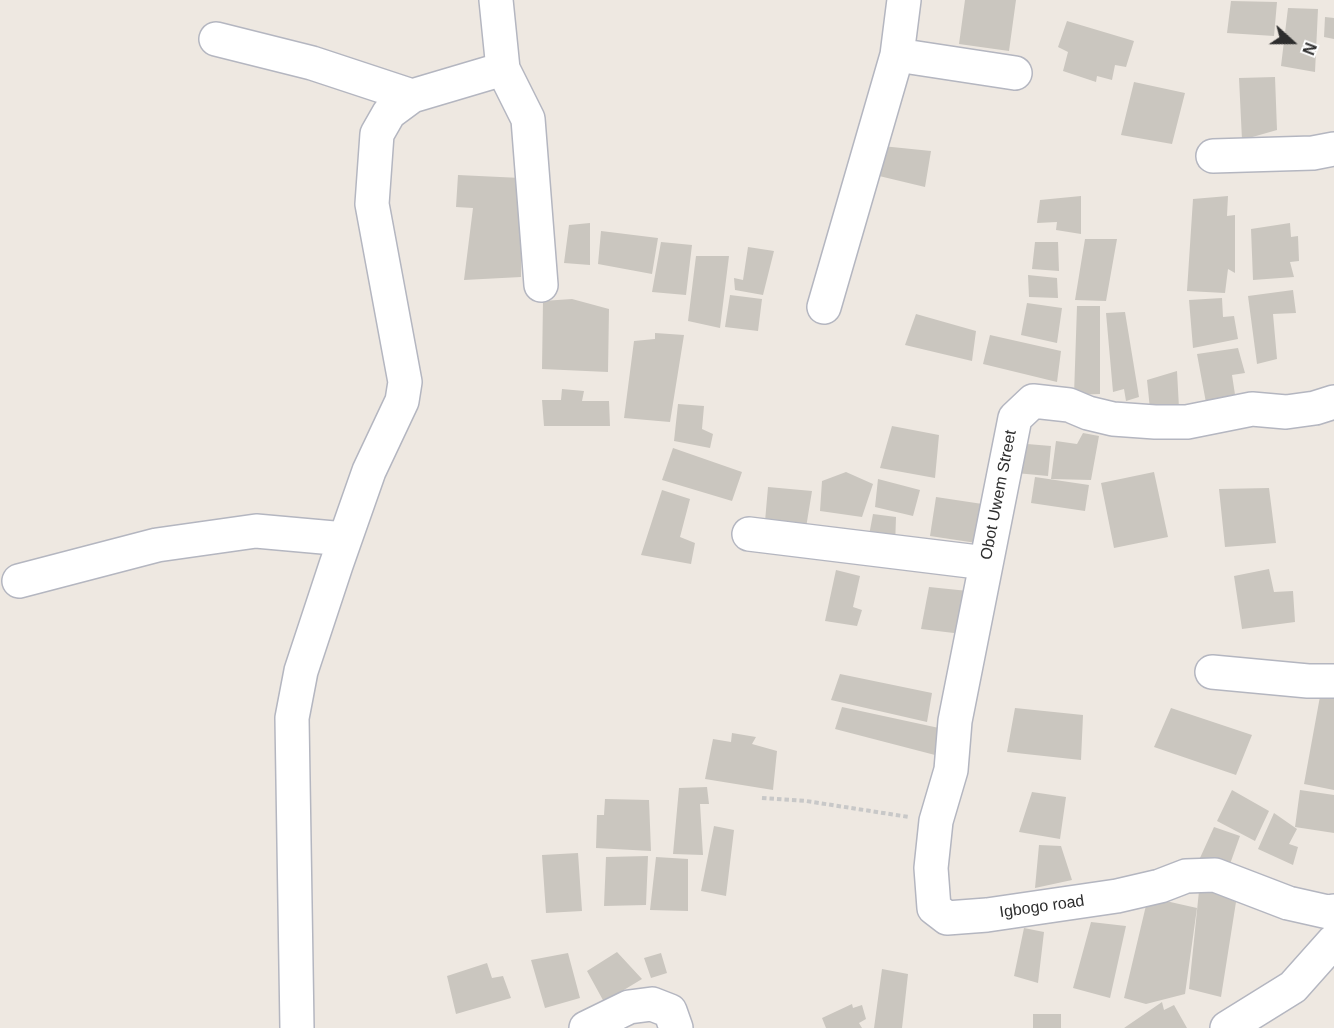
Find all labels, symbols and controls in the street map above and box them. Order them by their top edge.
north arrow [1262,12,1322,72]
text: N [1299,40,1319,57]
street label: Obot Uwem Street [977,429,1021,561]
street label: Igbogo road [998,892,1086,922]

